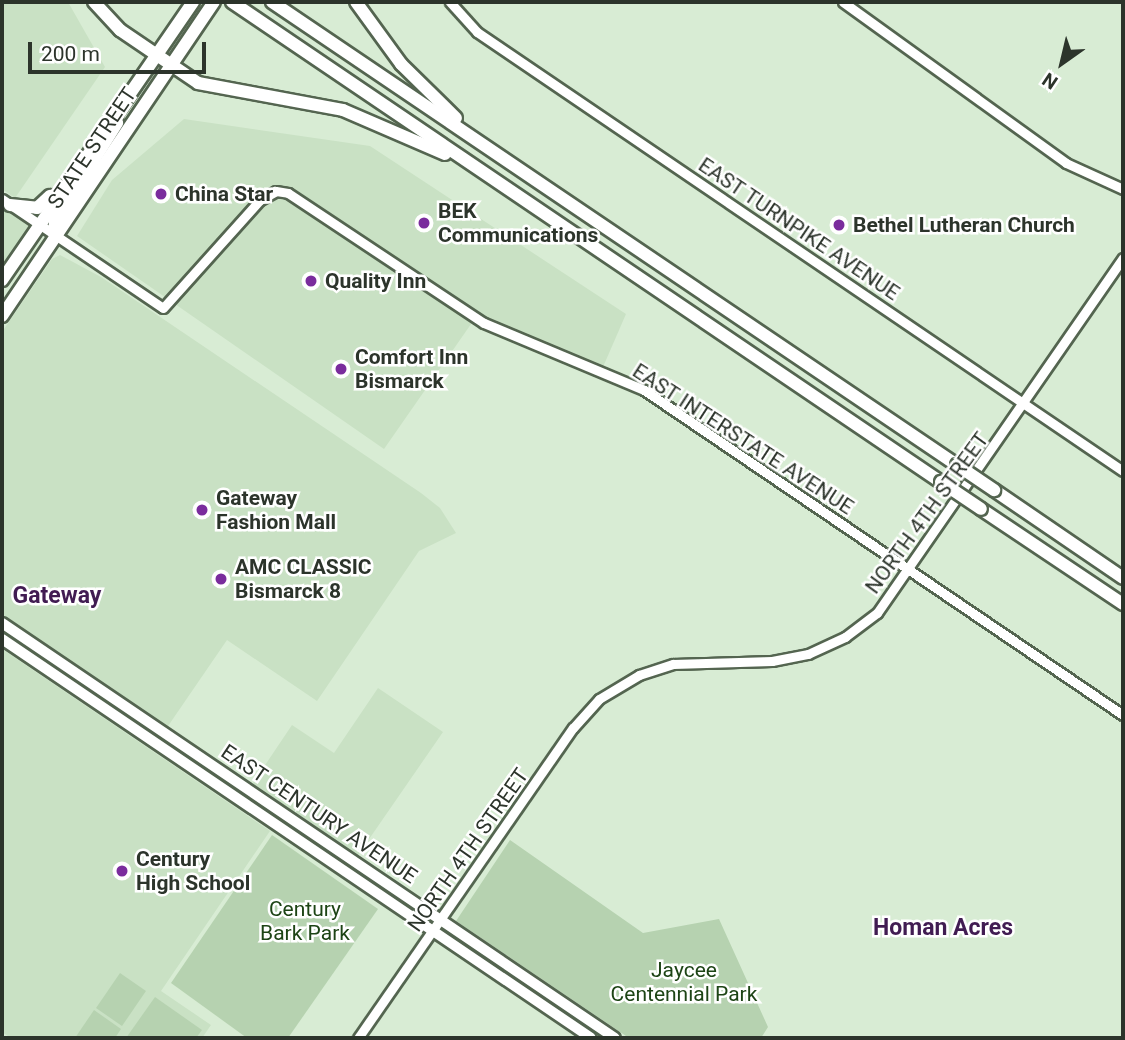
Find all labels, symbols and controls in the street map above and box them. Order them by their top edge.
scale bar [32,28,210,72]
north arrow [1027,28,1097,98]
text: 200 m [41,42,100,66]
text: N [1038,68,1062,94]
street label: STATE STREET [42,83,142,213]
street label: EAST TURNPIKE AVENUE [693,152,905,306]
place label: China Star [175,181,273,207]
marker: China Star [153,186,169,202]
place label: BEK Communications [438,198,598,248]
place label: Bethel Lutheran Church [853,212,1075,238]
marker: BEK Communications [416,215,432,231]
marker: Bethel Lutheran Church [831,217,847,233]
place label: Quality Inn [325,268,426,294]
marker: Quality Inn [303,273,319,289]
place label: Comfort Inn Bismarck [355,344,468,394]
street label: EAST INTERSTATE AVENUE [628,358,858,520]
marker: Comfort Inn Bismarck [333,361,349,377]
street label: NORTH 4TH STREET [860,427,994,599]
place label: Gateway Fashion Mall [216,485,336,535]
marker: Gateway Fashion Mall [194,502,210,518]
place label: AMC CLASSIC Bismarck 8 [235,554,372,604]
marker: AMC CLASSIC Bismarck 8 [213,571,229,587]
district label: Gateway [13,582,101,610]
street label: EAST CENTURY AVENUE [216,739,422,889]
street label: NORTH 4TH STREET [402,764,534,936]
place label: Century High School [136,846,250,896]
marker: Century High School [114,863,130,879]
park label: Century Bark Park [260,896,350,946]
district label: Homan Acres [873,914,1013,942]
park label: Jaycee Centennial Park [611,957,757,1007]

